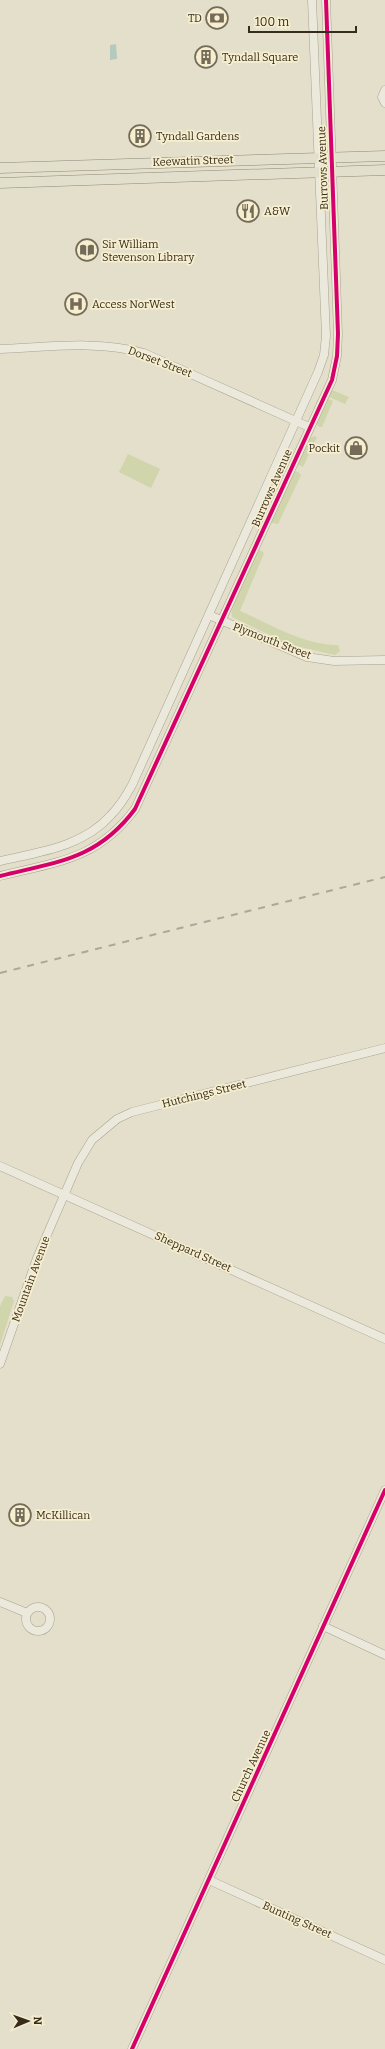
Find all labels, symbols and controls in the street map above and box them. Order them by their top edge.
bank icon: TD [204,5,230,31]
scale bar [249,8,356,34]
place label: TD [188,12,202,25]
text: 100 m [255,15,290,29]
building icon: Tyndall Square [193,44,219,70]
place label: Tyndall Square [222,51,298,64]
building icon: Tyndall Gardens [127,123,153,149]
street label: Burrows Avenue [315,126,331,210]
place label: Tyndall Gardens [156,130,239,143]
street label: Keewatin Street [152,153,234,169]
restaurant icon: A&W [235,198,261,224]
place label: A&W [264,205,291,218]
library icon: Sir William Stevenson Library [74,237,100,263]
place label: Sir William Stevenson Library [102,238,194,264]
hospital icon: Access NorWest [63,291,89,317]
place label: Access NorWest [92,298,175,311]
street label: Dorset Street [126,344,194,380]
shop icon: Pockit [343,435,369,461]
place label: Pockit [309,442,340,455]
street label: Burrows Avenue [249,447,295,529]
street label: Plymouth Street [231,620,313,662]
street label: Hutchings Street [160,1077,248,1111]
street label: Sheppard Street [152,1229,234,1275]
street label: Mountain Avenue [9,1234,53,1324]
building icon: McKillican [7,1502,33,1528]
place label: McKillican [36,1509,90,1522]
street label: Church Avenue [229,1728,273,1804]
street label: Bunting Street [260,1899,334,1941]
north arrow [8,2001,48,2041]
text: N [31,2016,44,2026]

